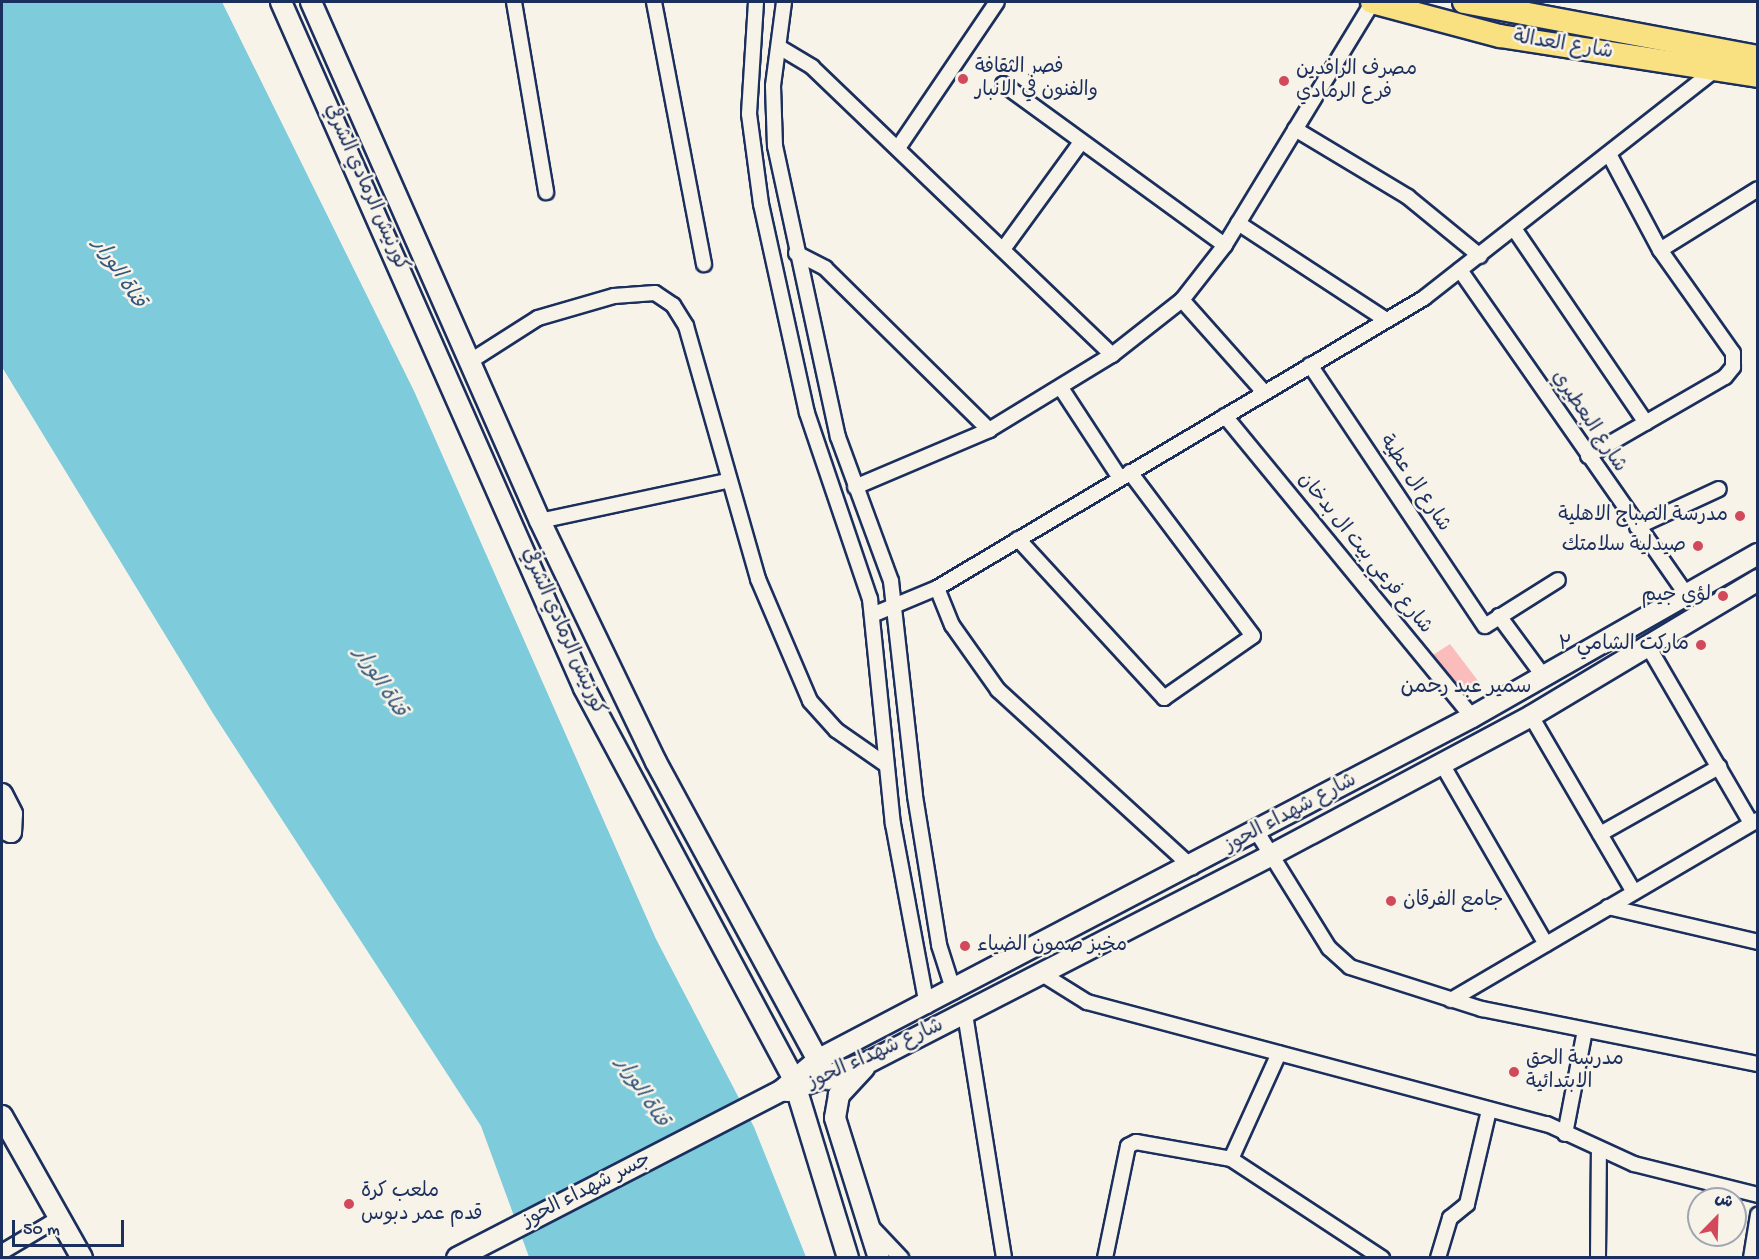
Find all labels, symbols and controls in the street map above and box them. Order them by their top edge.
street label: شارع العدالة [1512,26,1614,66]
place label: فصر الثقافة والفنون في الانبار [975,56,1098,103]
place label: مصرف الرافدين فرع الرمادي [1296,58,1417,105]
marker: فصر الثقافة والفنون في الانبار [956,72,970,86]
marker: مصرف الرافدين فرع الرمادي [1277,74,1291,88]
street label: كورنيش الرمادي الشرقي [317,101,413,275]
water label: قناة الورار [85,234,149,314]
street label: شارع البعطيري [1545,366,1631,478]
street label: شارع ال عطية [1373,431,1455,537]
street label: شارع فرعي بيت ال بدخان [1292,469,1436,639]
place label: مدرسة الصباح الاهلية [1558,504,1728,528]
marker: مدرسة الصباح الاهلية [1733,509,1747,523]
place label: صيدلية سلامتك [1562,534,1686,558]
marker: صيدلية سلامتك [1691,539,1705,553]
street label: كورنيش الرمادي الشرقي [514,545,610,719]
place label: لؤي جيم [1642,584,1711,608]
marker: لؤي جيم [1716,589,1730,603]
place label: ماركت الشامي ٣ [1558,633,1689,657]
marker: ماركت الشامي ٣ [1694,638,1708,652]
water label: قناة الورار [346,643,410,723]
district label: سمير عبد رحمن [1401,676,1531,702]
street label: شارع شهداء الحوز [1221,769,1361,859]
place label: جامع الفرقان [1403,889,1503,913]
marker: جامع الفرقان [1384,894,1398,908]
place label: مخبز صمون الضياء [977,934,1127,958]
marker: مخبز صمون الضياء [958,939,972,953]
street label: شارع شهداء الحوز [804,1014,948,1096]
place label: مدرسة الحق الابتدائية [1526,1048,1624,1095]
water label: قناة الورار [608,1053,672,1133]
marker: مدرسة الحق الابتدائية [1507,1065,1521,1079]
street label: جسر شهداء الحوز [519,1148,655,1234]
place label: ملعب كرة قدم عمر دبوس [361,1180,483,1227]
north arrow [1687,1187,1747,1247]
text: ش [1712,1190,1735,1214]
marker: ملعب كرة قدم عمر دبوس [342,1197,356,1211]
scale bar [15,1208,128,1246]
text: 50 m [23,1220,60,1241]

